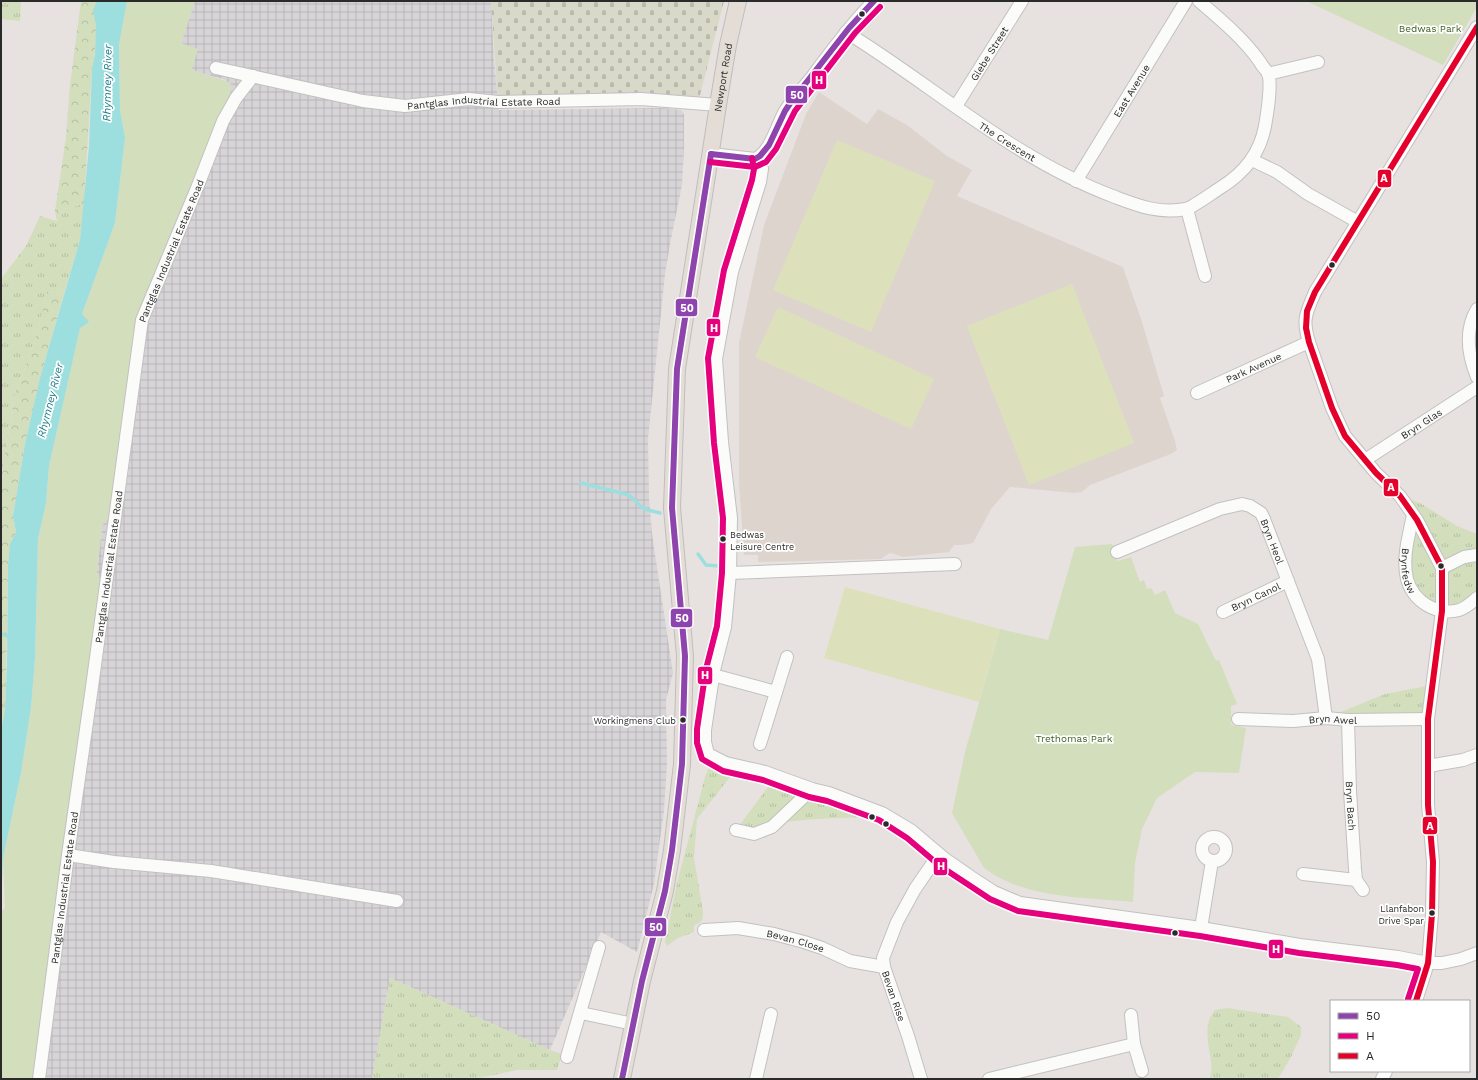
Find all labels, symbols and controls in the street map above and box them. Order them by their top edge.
unlabelled marker [857,9,867,19]
park label: Bedwas Park [1399,23,1462,34]
street label: Glebe Street [968,24,1011,83]
street label: Newport Road [712,42,734,113]
water label: Rhymney River [100,44,115,121]
street label: East Avenue [1111,62,1152,119]
line badge: H [811,70,827,90]
text: H [815,74,823,87]
line badge: 50 [785,85,808,104]
text: 50 [790,89,804,102]
street label: Pantglas Industrial Estate Road [407,94,560,112]
street label: The Crescent [977,120,1038,164]
line badge: A [1377,169,1392,188]
text: A [1380,172,1388,185]
street label: Pantglas Industrial Estate Road [137,178,206,324]
unlabelled marker [1327,260,1337,270]
line badge: 50 [675,298,698,317]
text: 50 [680,302,694,315]
line badge: H [706,318,721,337]
text: H [710,322,718,335]
street label: Park Avenue [1224,350,1283,385]
water label: Rhymney River [35,361,66,439]
street label: Bryn Glas [1399,406,1444,441]
line badge: A [1383,478,1399,497]
text: A [1387,481,1395,494]
street label: Pantglas Industrial Estate Road [93,490,125,644]
street label: Bryn Heol [1258,517,1286,566]
place label: Bedwas Leisure Centre [730,530,794,552]
marker: Bedwas Leisure Centre [718,534,728,544]
street label: Brynfedw [1399,548,1418,596]
unlabelled marker [1436,561,1446,571]
street label: Bryn Canol [1229,581,1282,613]
line badge: 50 [670,608,693,628]
text: 50 [675,612,689,625]
line badge: H [697,666,713,685]
text: H [701,669,709,682]
street label: Bryn Awel [1308,713,1357,726]
marker: Workingmens Club [678,715,688,725]
place label: Workingmens Club [593,716,676,726]
park label: Trethomas Park [1036,733,1113,744]
street label: Bryn Bach [1344,781,1358,831]
street label: Pantglas Industrial Estate Road [49,811,80,965]
unlabelled marker [867,812,877,822]
line badge: A [1422,816,1438,835]
unlabelled marker [881,819,891,829]
text: A [1426,820,1434,833]
line badge: H [933,857,948,876]
text: H [937,860,945,873]
place label: Llanfabon Drive Spar [1378,904,1424,926]
marker: Llanfabon Drive Spar [1427,908,1437,918]
line badge: 50 [644,917,667,937]
text: 50 [649,921,663,934]
street label: Bevan Close [766,928,826,954]
unlabelled marker [1170,928,1180,938]
line badge: H [1268,939,1284,959]
text: H [1272,943,1280,956]
street label: Bevan Rise [880,969,907,1023]
legend [1330,1000,1470,1072]
text: 50 [1366,1009,1380,1023]
text: H [1366,1029,1375,1043]
text: A [1366,1049,1374,1063]

